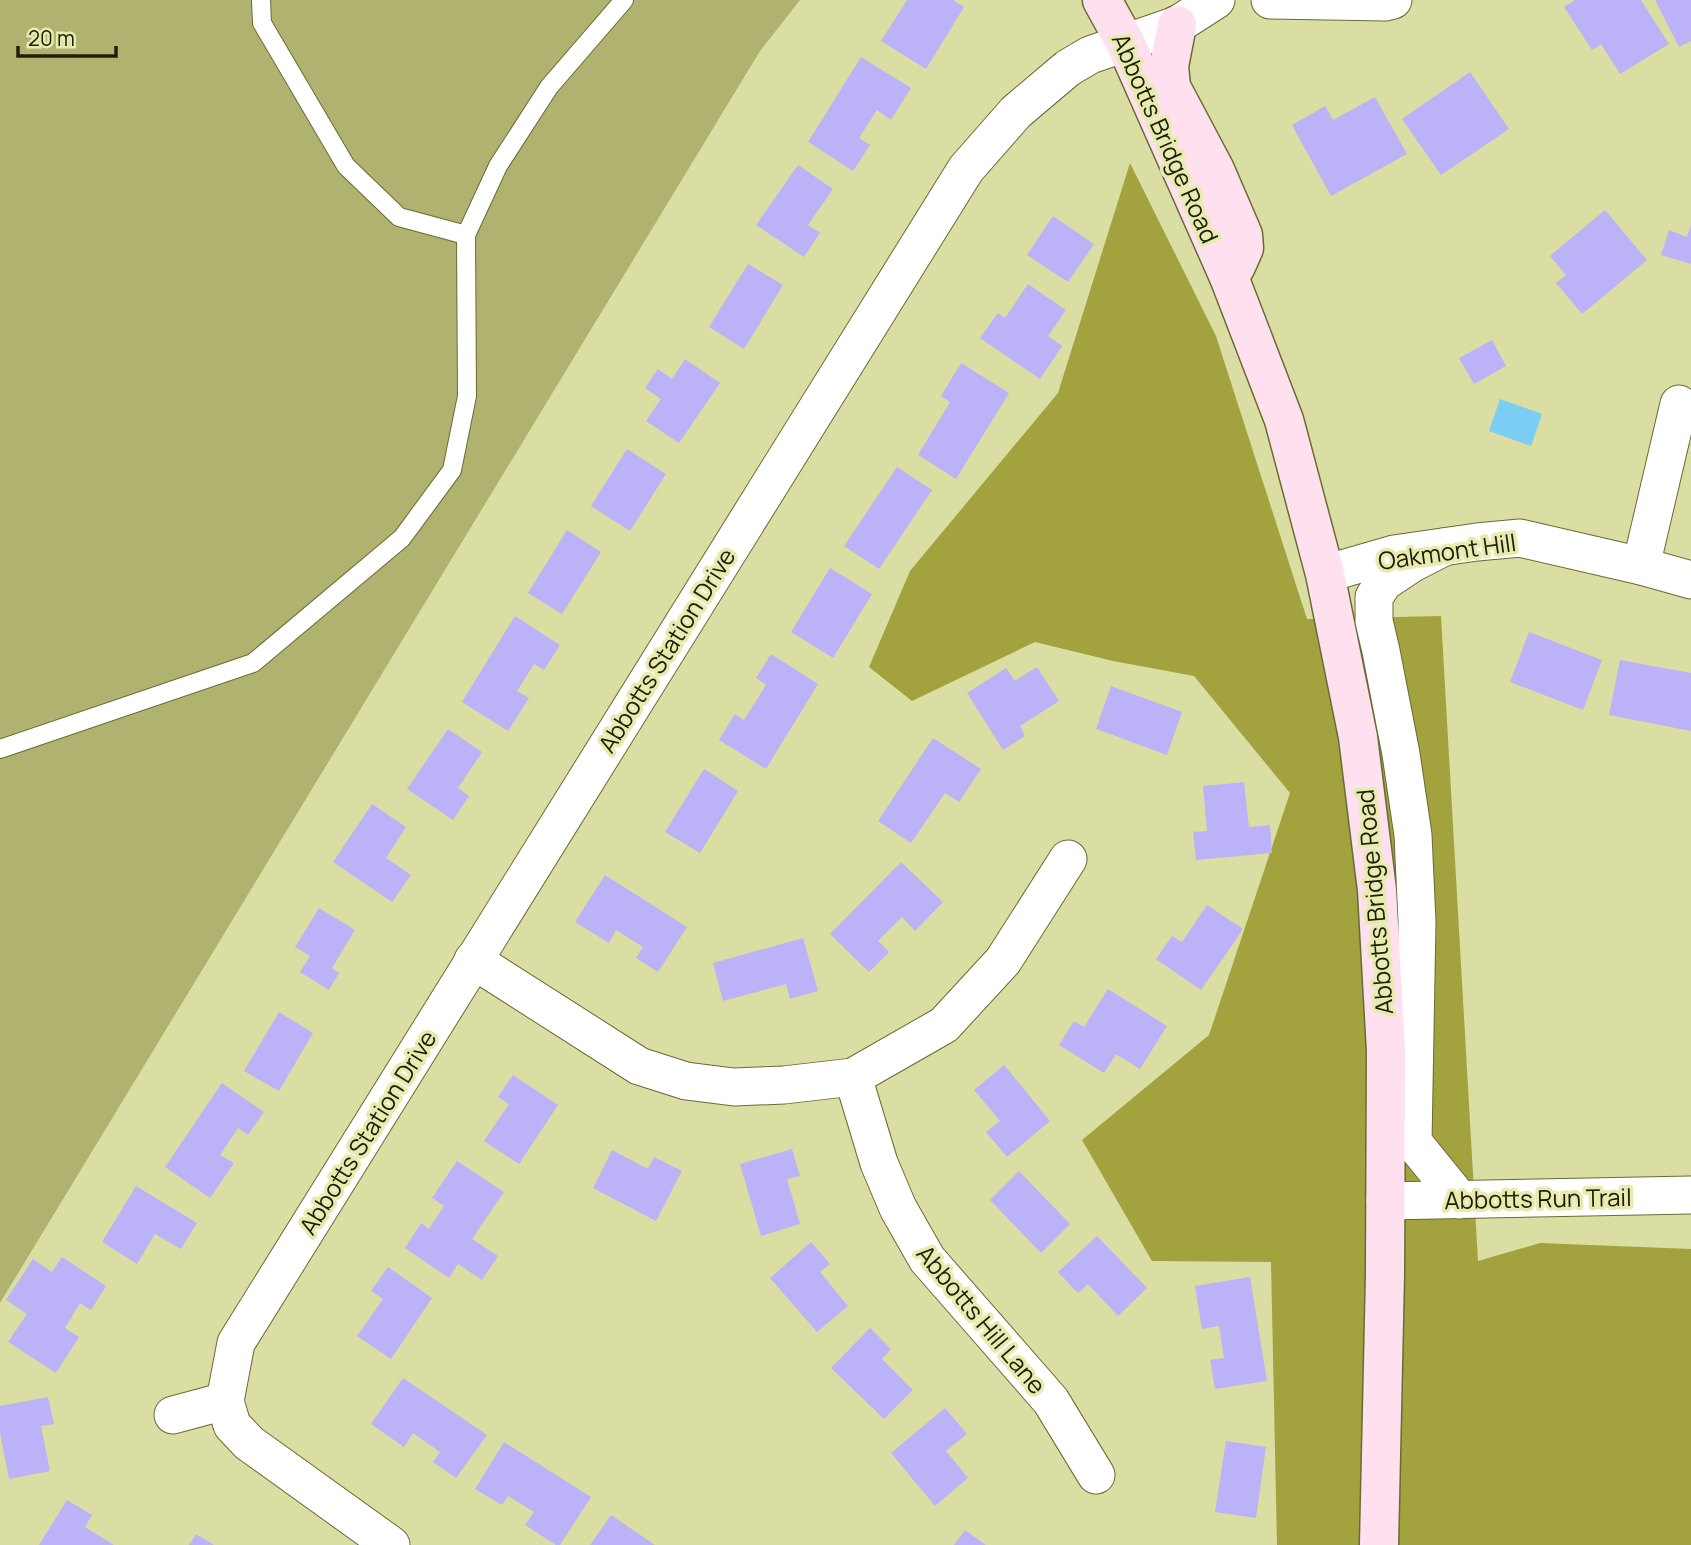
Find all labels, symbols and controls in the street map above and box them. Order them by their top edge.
scale bar [18,14,116,58]
text: 20 m [28,24,75,52]
street label: Abbotts Bridge Road [1105,28,1227,248]
street label: Oakmont Hill [1376,525,1518,577]
street label: Abbotts Station Drive [590,541,742,759]
street label: Abbotts Bridge Road [1348,788,1400,1016]
street label: Abbotts Station Drive [291,1023,443,1241]
street label: Abbotts Run Trail [1444,1180,1632,1216]
street label: Abbotts Hill Lane [910,1238,1054,1400]

